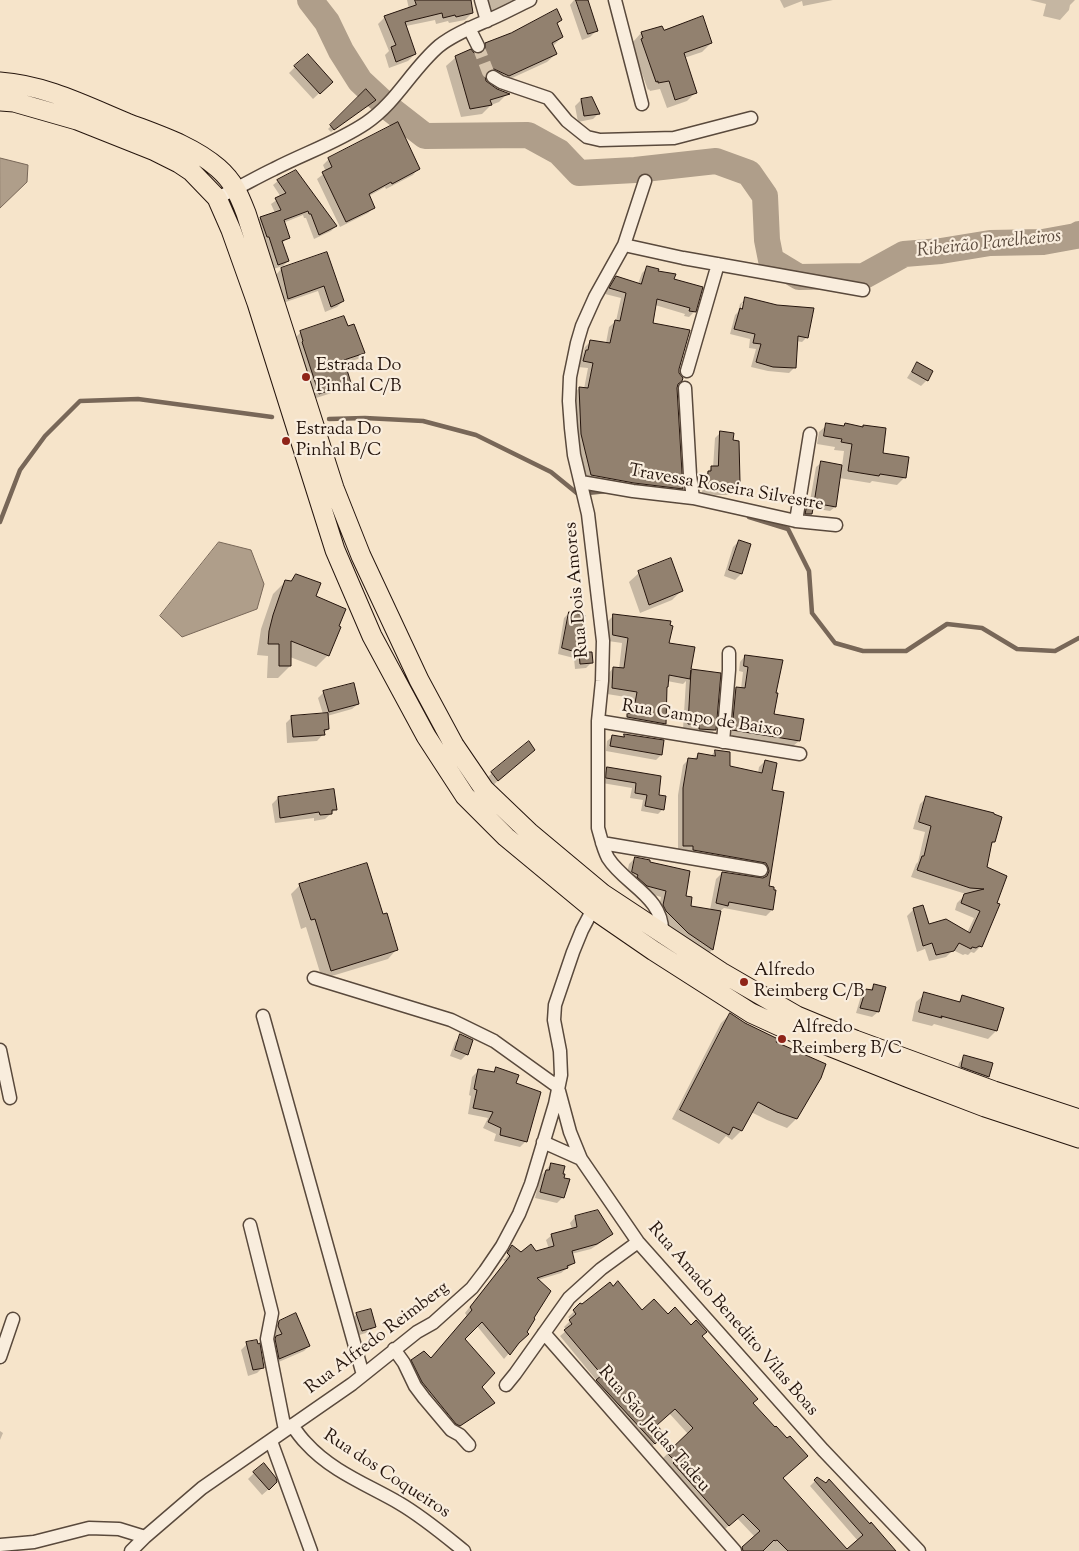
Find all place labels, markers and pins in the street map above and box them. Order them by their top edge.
place label: Estrada Do Pinhal C/B [316,356,401,398]
marker: Estrada Do Pinhal C/B [300,371,312,383]
place label: Estrada Do Pinhal B/C [296,420,381,462]
marker: Estrada Do Pinhal B/C [280,435,292,447]
place label: Alfredo Reimberg C/B [754,961,864,1004]
marker: Alfredo Reimberg C/B [738,976,750,988]
place label: Alfredo Reimberg B/C [792,1018,902,1060]
marker: Alfredo Reimberg B/C [776,1033,788,1045]

